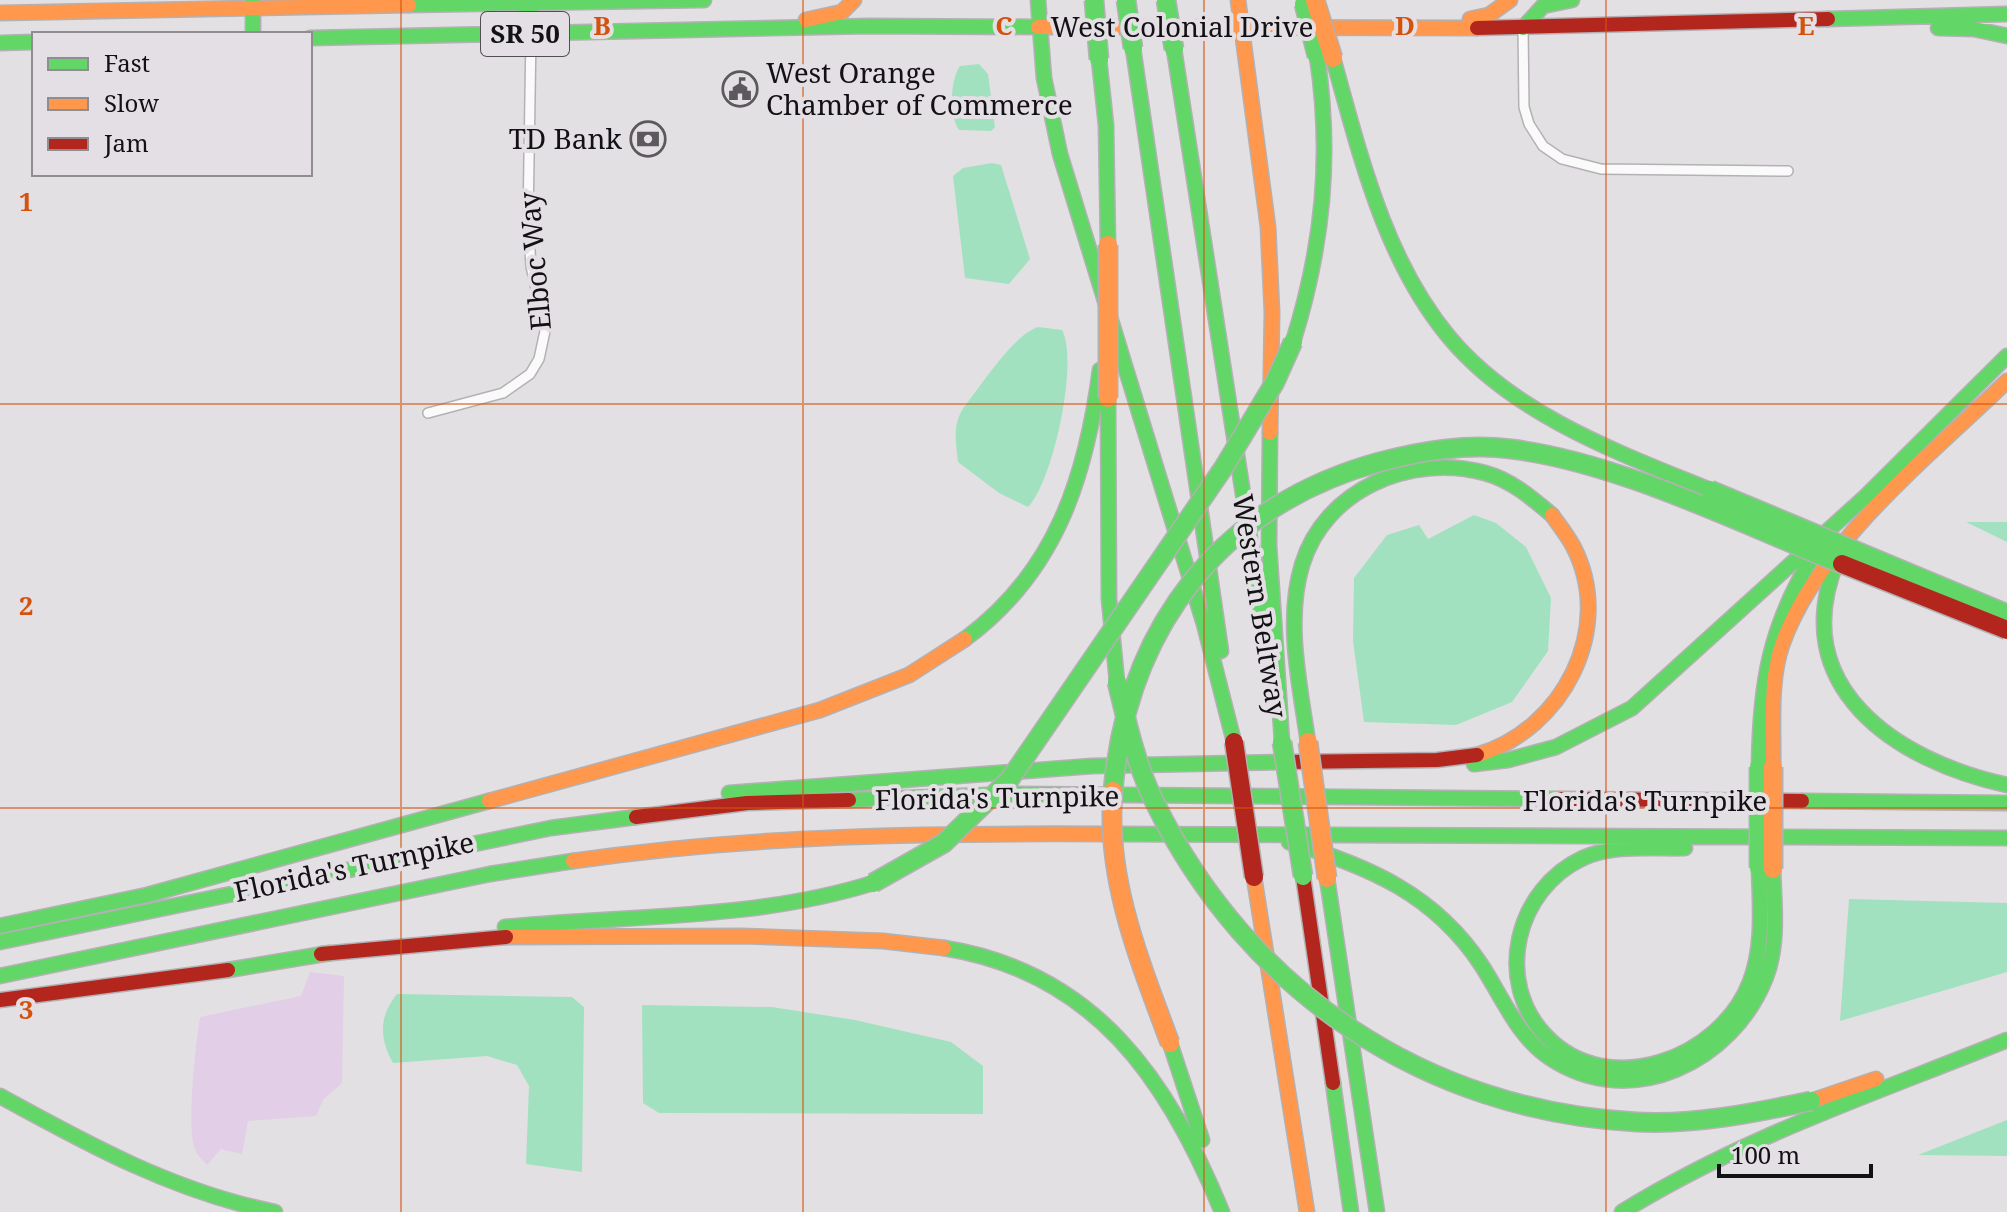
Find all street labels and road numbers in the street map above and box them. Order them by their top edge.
street label: West Colonial Drive [1050,7,1314,45]
road number: SR 50 [481,12,569,56]
street label: Elboc Way [509,190,559,332]
street label: Western Beltway [1225,491,1297,720]
street label: Florida's Turnpike [874,776,1120,818]
street label: Florida's Turnpike [1523,781,1767,819]
street label: Florida's Turnpike [230,822,477,910]

